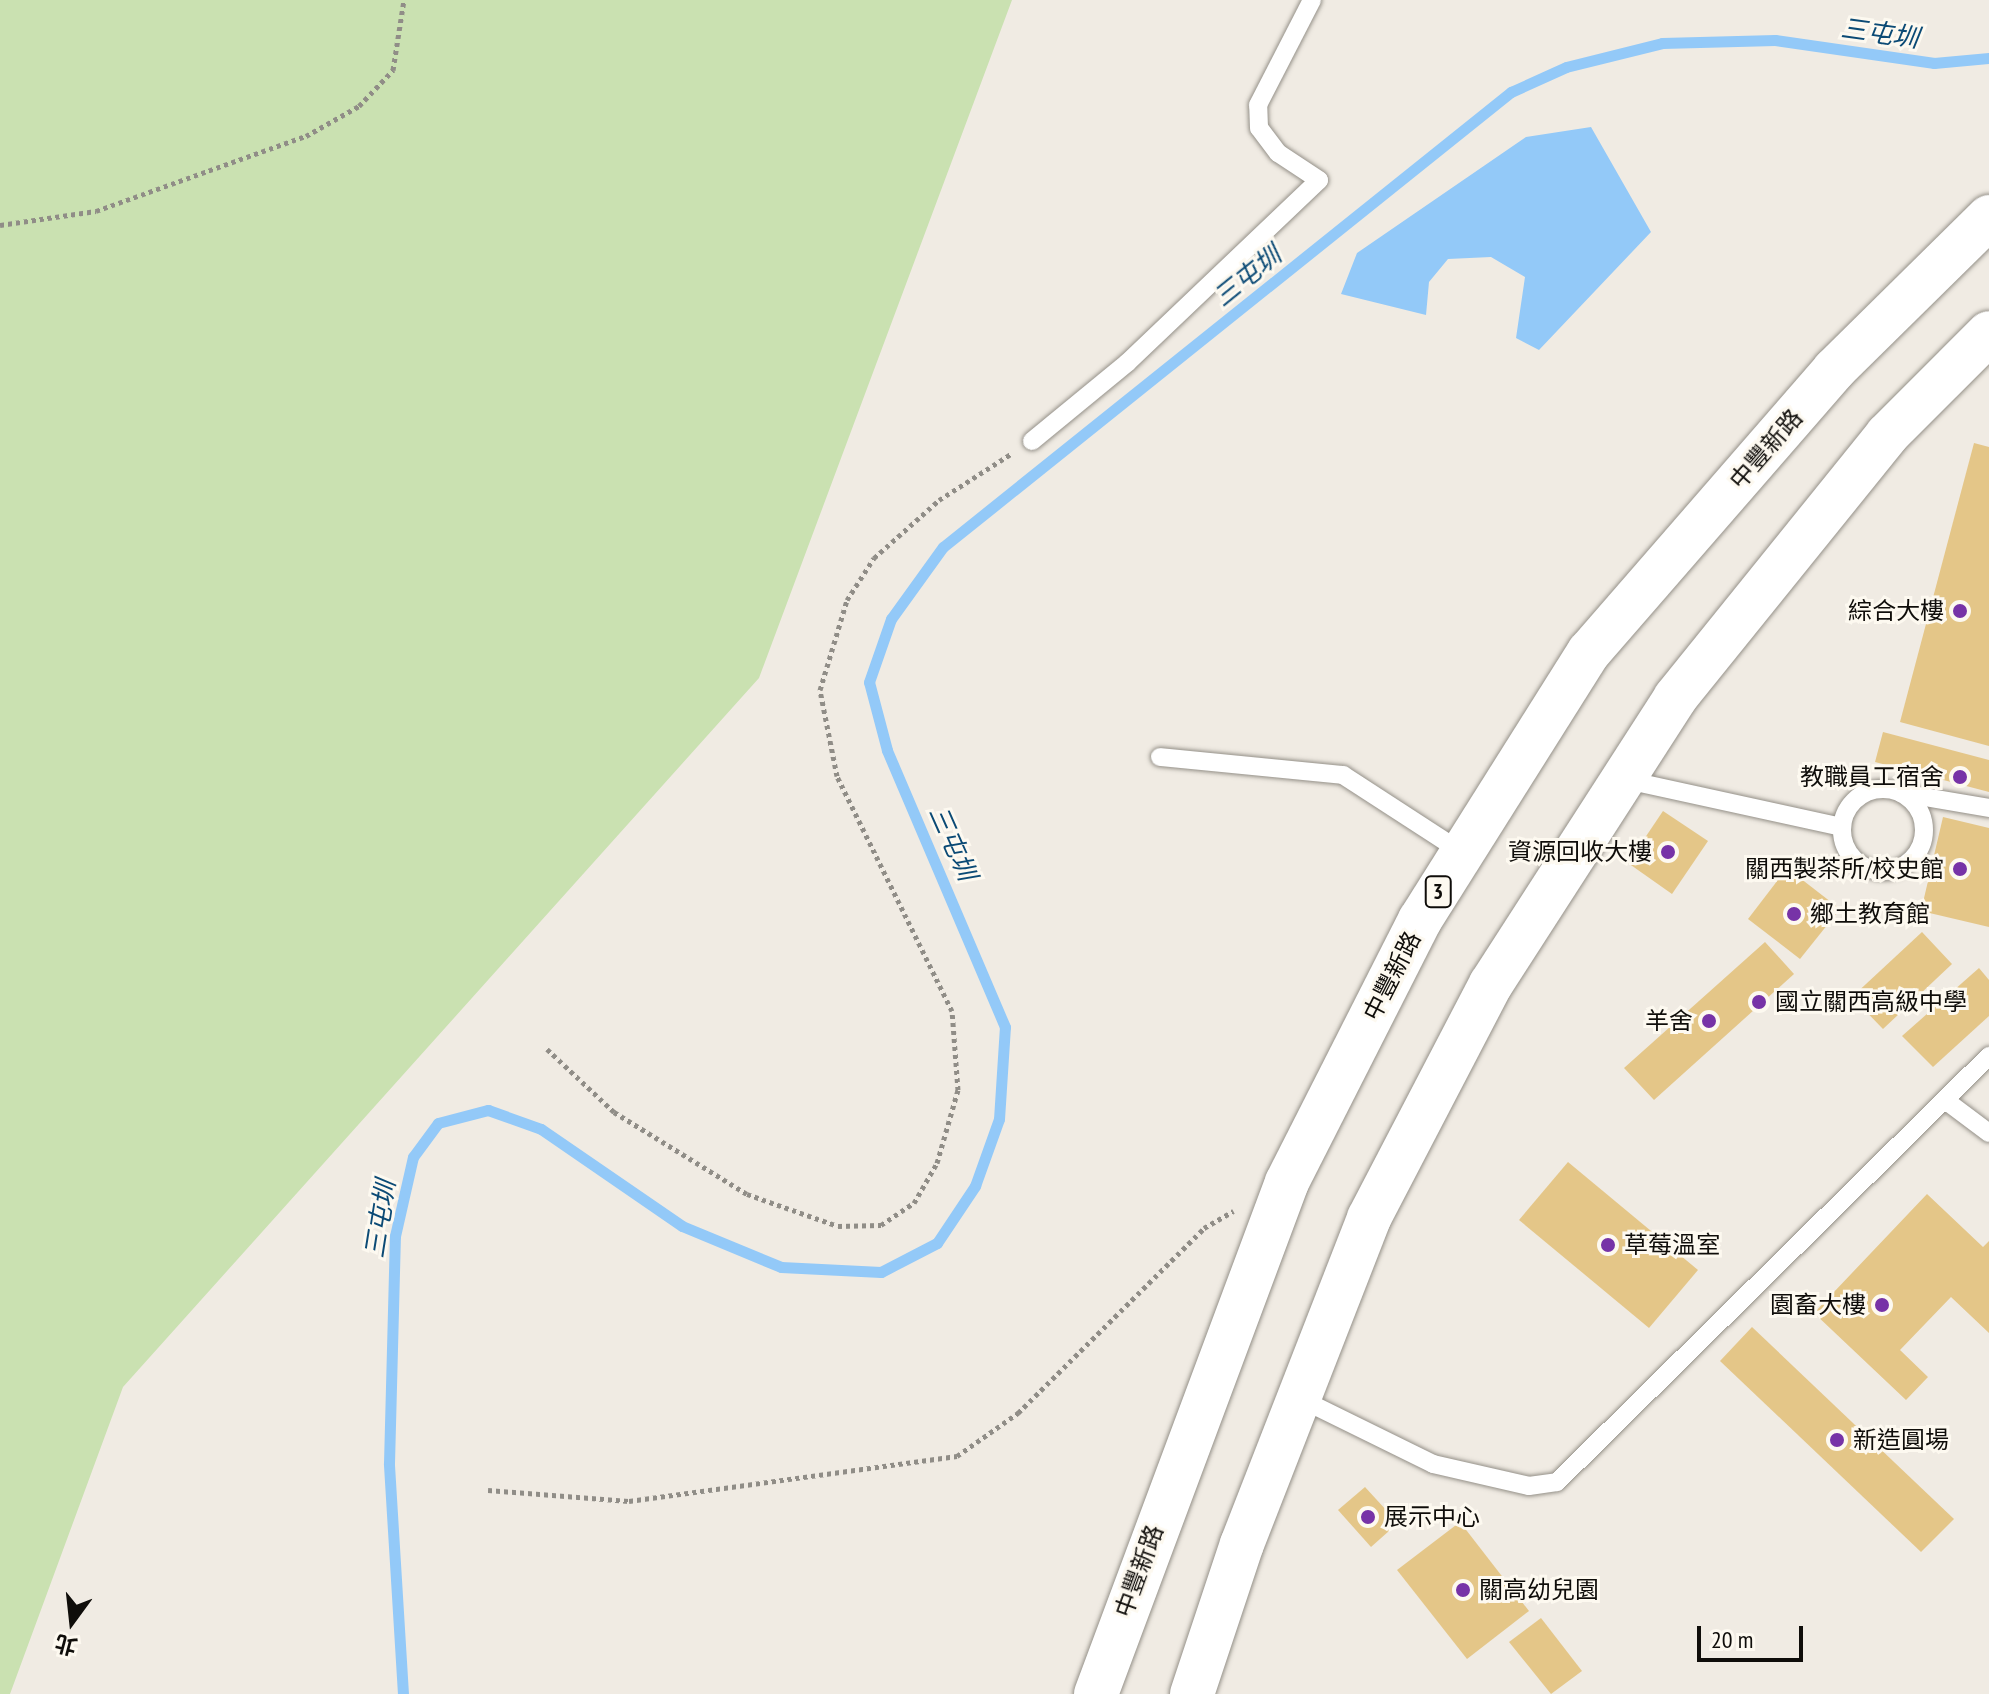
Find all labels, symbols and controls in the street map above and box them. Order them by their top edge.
water label: 三屯圳 [1839,12,1921,54]
water label: 三屯圳 [1207,239,1287,313]
street label: 中豐新路 [1724,403,1808,495]
place label: 綜合大樓 [1848,597,1944,625]
marker: 綜合大樓 [1951,602,1969,620]
place label: 教職員工宿舍 [1800,763,1944,791]
marker: 教職員工宿舍 [1951,768,1969,786]
water label: 三屯圳 [923,801,983,885]
place label: 資源回收大樓 [1508,838,1652,866]
marker: 資源回收大樓 [1659,843,1677,861]
place label: 關西製茶所/校史館 [1745,855,1944,883]
marker: 關西製茶所/校史館 [1951,860,1969,878]
road number: 3 [1424,874,1452,910]
place label: 鄉土教育館 [1810,900,1930,928]
marker: 鄉土教育館 [1785,905,1803,923]
street label: 中豐新路 [1357,927,1427,1025]
place label: 國立關西高級中學 [1775,988,1967,1016]
marker: 國立關西高級中學 [1750,993,1768,1011]
place label: 羊舍 [1645,1007,1693,1035]
marker: 羊舍 [1700,1012,1718,1030]
water label: 三屯圳 [358,1178,402,1260]
place label: 草莓溫室 [1624,1231,1720,1259]
marker: 草莓溫室 [1599,1236,1617,1254]
place label: 園畜大樓 [1770,1291,1866,1319]
marker: 園畜大樓 [1873,1296,1891,1314]
place label: 新造圓場 [1853,1426,1949,1454]
marker: 新造圓場 [1828,1431,1846,1449]
place label: 展示中心 [1384,1503,1480,1531]
marker: 展示中心 [1359,1508,1377,1526]
street label: 中豐新路 [1109,1521,1169,1621]
place label: 關高幼兒園 [1479,1576,1599,1604]
marker: 關高幼兒園 [1454,1581,1472,1599]
north arrow [32,1582,112,1662]
scale bar [1701,1610,1807,1660]
text: 20 m [1711,1624,1753,1655]
text: 北 [52,1629,80,1662]

